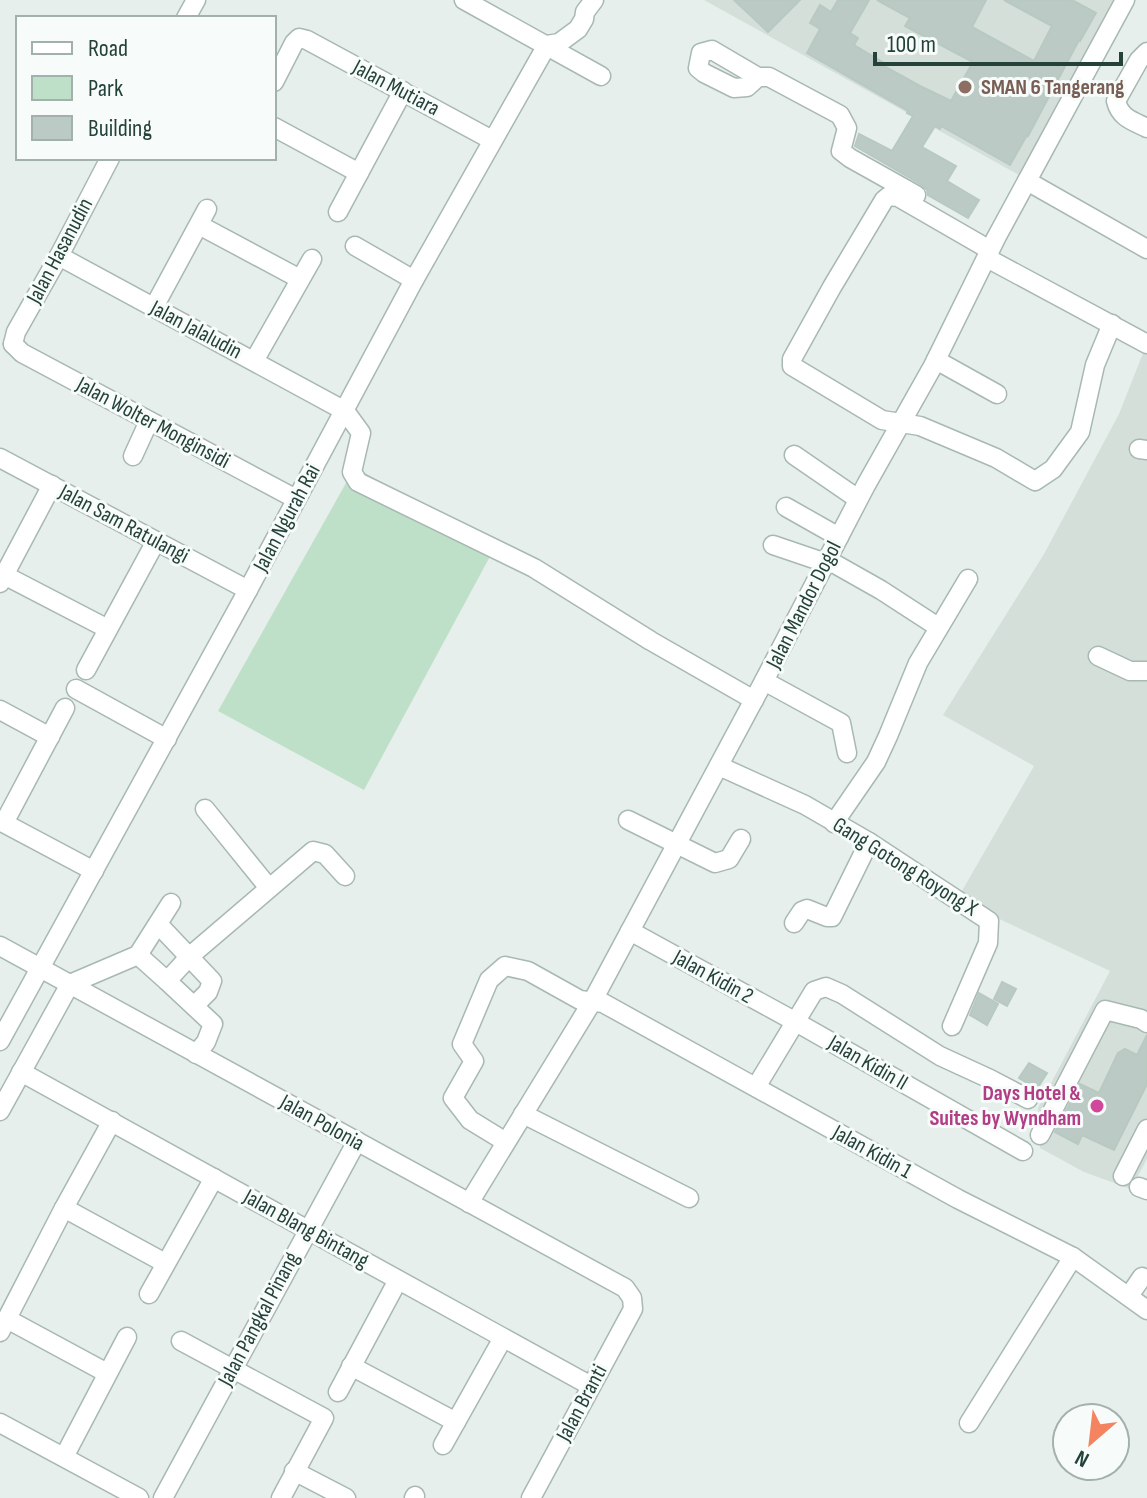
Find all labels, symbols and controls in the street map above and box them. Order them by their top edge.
legend [16,16,276,160]
scale bar [875,16,1121,66]
text: 100 m [887,30,936,59]
text: Road [88,34,128,63]
street label: Jalan Mutiara [347,53,444,122]
text: Park [88,74,123,103]
place label: SMAN 6 Tangerang [981,74,1124,101]
marker: SMAN 6 Tangerang [956,78,974,96]
text: Building [88,114,152,143]
street label: Jalan Hasanudin [20,194,99,309]
street label: Jalan Jalaludin [145,294,246,365]
street label: Jalan Wolter Monginsidi [71,371,234,475]
street label: Jalan Ngurah Rai [247,460,326,577]
street label: Jalan Sam Ratulangi [54,478,194,570]
street label: Jalan Mandor Dogol [760,537,848,674]
street label: Gang Gotong Royong X [828,812,983,923]
street label: Jalan Kidin 2 [667,943,758,1010]
street label: Jalan Kidin II [822,1029,913,1097]
place label: Days Hotel & Suites by Wyndham [929,1080,1081,1132]
street label: Jalan Polonia [274,1088,369,1157]
marker: Days Hotel & Suites by Wyndham [1088,1097,1106,1115]
street label: Jalan Kidin 1 [827,1119,917,1185]
street label: Jalan Blang Bintang [238,1183,374,1275]
street label: Jalan Pangkal Pinang [212,1247,306,1392]
street label: Jalan Branti [550,1360,613,1447]
north arrow [1051,1402,1131,1482]
text: N [1071,1444,1094,1473]

